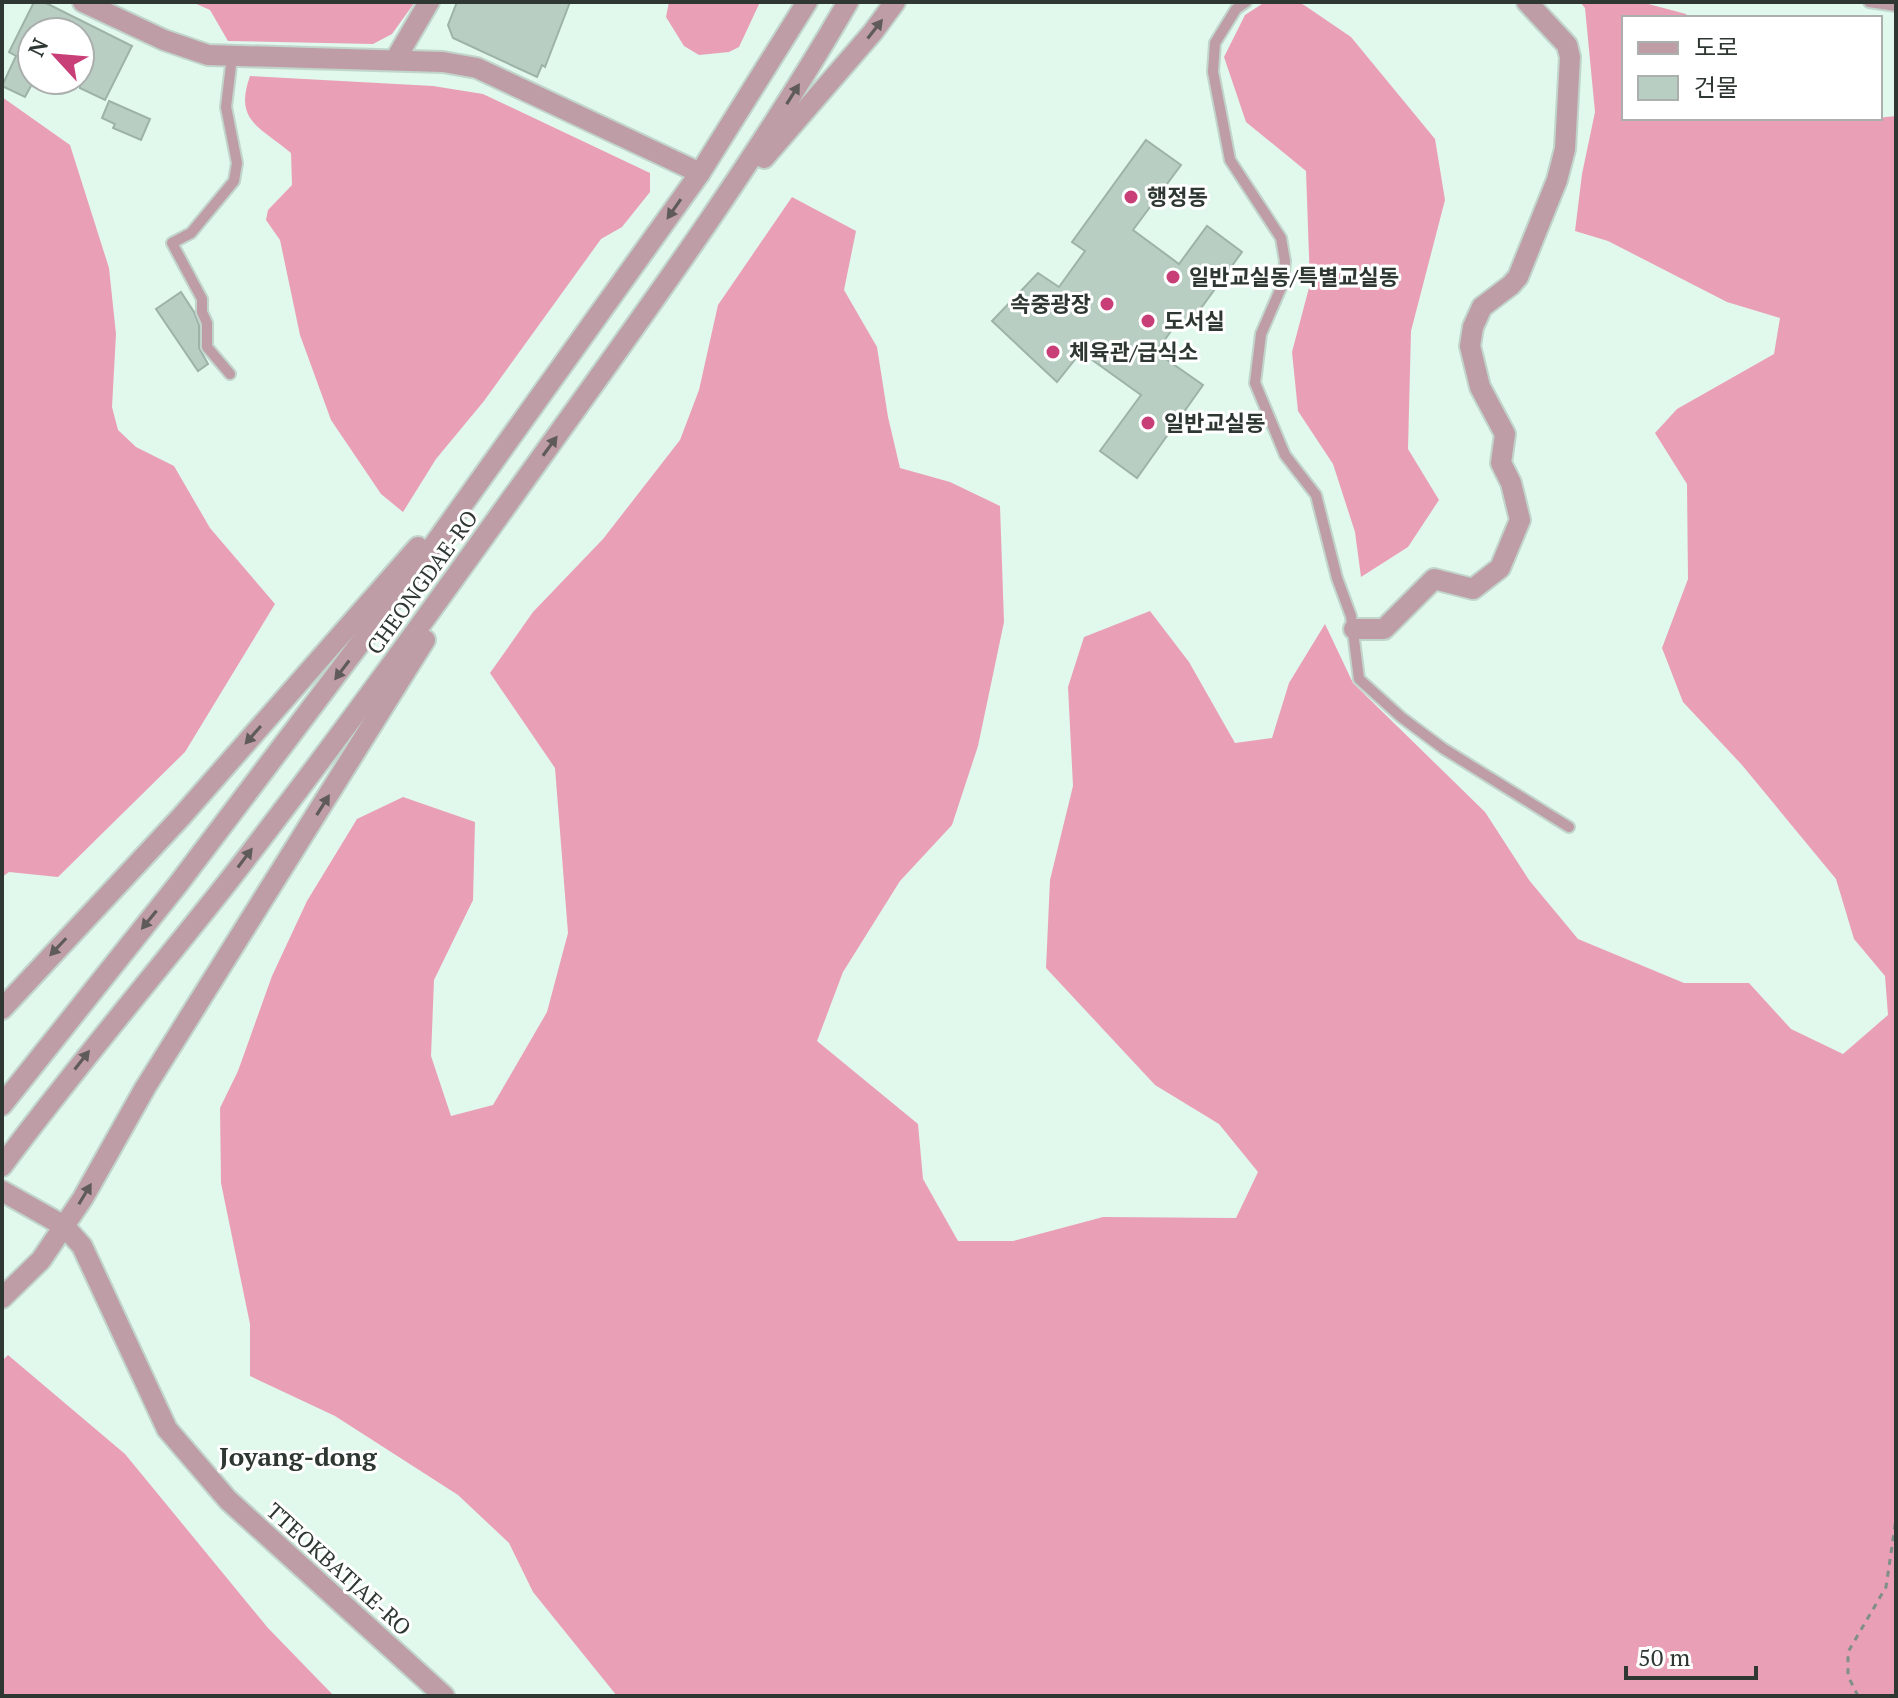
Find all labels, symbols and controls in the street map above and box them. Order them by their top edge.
north arrow [16,16,96,96]
legend [1622,16,1882,120]
one-way arrow [866,19,883,39]
text: 도로 [1694,31,1738,63]
text: N [21,33,54,61]
text: 건물 [1694,71,1738,103]
one-way arrow [785,83,799,105]
place label: 행정동 [1147,182,1208,211]
marker: 행정동 [1122,188,1140,206]
one-way arrow [667,198,682,219]
place label: 일반교실동/특별교실동 [1189,262,1399,291]
marker: 일반교실동/특별교실동 [1164,268,1182,286]
place label: 속중광장 [1010,289,1091,318]
marker: 속중광장 [1098,295,1116,313]
place label: 도서실 [1164,306,1225,335]
marker: 도서실 [1139,312,1157,330]
place label: 체육관/급식소 [1069,337,1198,366]
marker: 체육관/급식소 [1044,343,1062,361]
place label: 일반교실동 [1164,408,1265,437]
marker: 일반교실동 [1139,414,1157,432]
one-way arrow [541,436,557,457]
street label: CHEONGDAE-RO [359,504,484,660]
one-way arrow [335,659,351,680]
one-way arrow [245,724,262,744]
one-way arrow [315,794,329,816]
one-way arrow [237,848,253,868]
one-way arrow [141,910,158,930]
one-way arrow [49,937,67,956]
one-way arrow [74,1050,90,1070]
one-way arrow [78,1183,92,1205]
district label: Joyang-dong [219,1439,378,1473]
street label: TTEOKBATJAE-RO [261,1496,418,1641]
scale bar [1626,1630,1756,1680]
text: 50 m [1638,1641,1690,1673]

